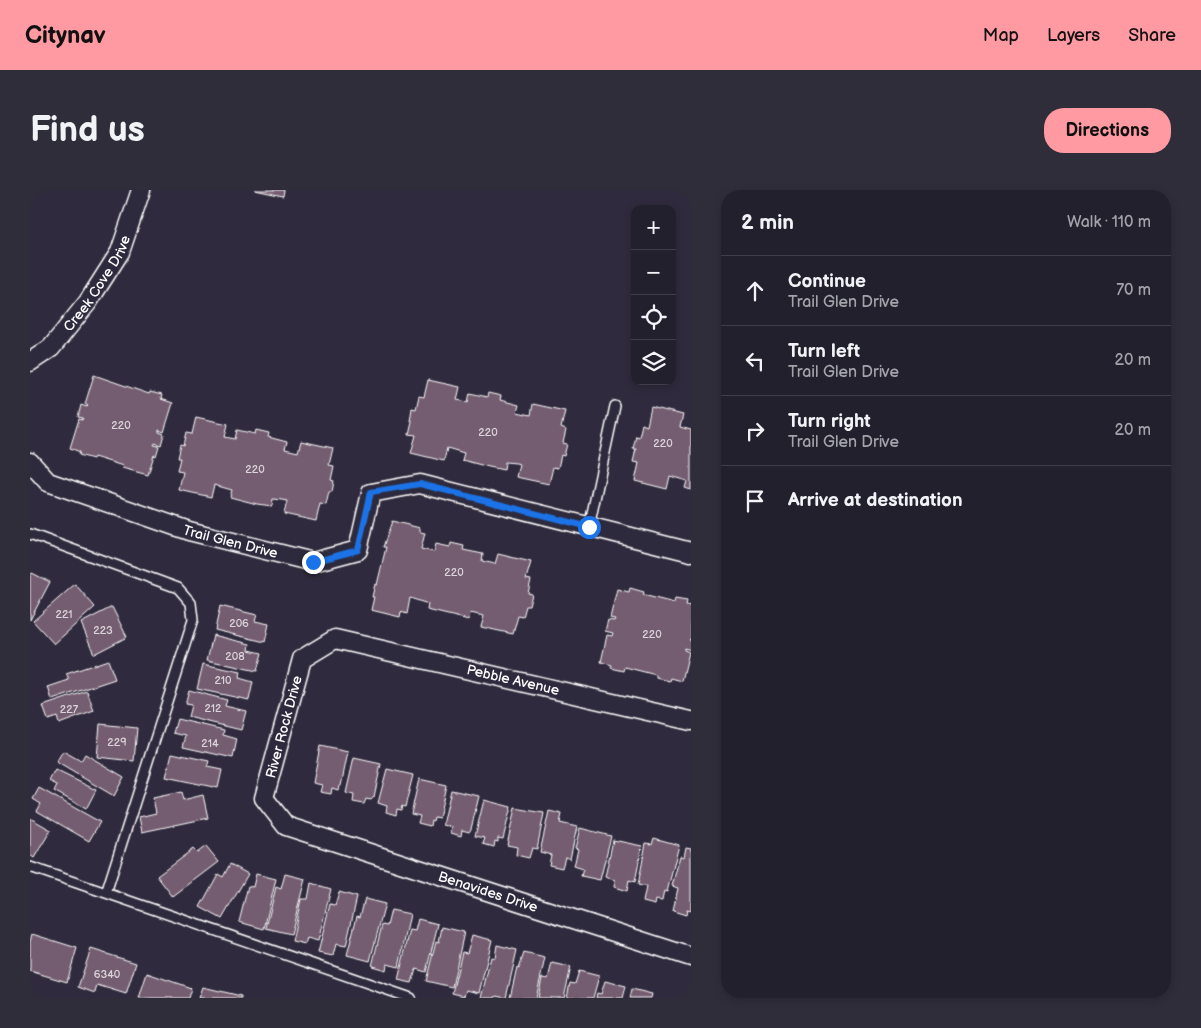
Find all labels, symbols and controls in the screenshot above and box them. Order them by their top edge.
text: Citynav [25,21,106,50]
text: Map [983,25,1019,46]
text: Layers [1047,25,1100,46]
text: Share [1128,25,1176,46]
button: Directions [1044,108,1171,153]
text: Find us [30,109,145,152]
map controls [631,205,676,385]
button: + [631,205,676,250]
text: 2 min [741,210,794,235]
text: Walk · 110 m [1067,213,1151,232]
street label: Creek Cove Drive [59,233,134,335]
button: − [631,250,676,295]
text: Continue [788,270,866,293]
icon: ahead [741,277,769,305]
text: 70 m [1116,281,1151,300]
text: Trail Glen Drive [788,293,899,312]
button: locate [631,295,676,340]
button: layers [631,340,676,385]
text: Turn left [788,340,860,363]
icon: left [741,347,769,375]
text: 20 m [1115,351,1151,370]
text: Trail Glen Drive [788,363,899,382]
text: Turn right [788,410,871,433]
icon: right [741,417,769,445]
house number: 220 [111,419,131,432]
text: 20 m [1115,421,1151,440]
house number: 220 [478,426,498,439]
text: Trail Glen Drive [788,433,899,452]
house number: 220 [653,437,673,450]
house number: 220 [245,463,265,476]
icon: arrive [741,487,769,515]
text: Arrive at destination [788,489,963,512]
route start [578,516,601,539]
street label: Trail Glen Drive [181,521,280,561]
route end [302,551,325,574]
house number: 220 [444,566,464,579]
house number: 221 [55,608,73,621]
house number: 206 [229,617,249,630]
house number: 223 [93,624,113,637]
house number: 220 [642,628,662,641]
house number: 208 [225,650,245,663]
street label: Pebble Avenue [465,661,561,699]
house number: 210 [214,674,232,687]
street label: River Rock Drive [262,674,306,780]
house number: 212 [204,702,222,715]
house number: 227 [60,703,79,716]
house number: 229 [107,736,127,749]
house number: 214 [201,737,219,750]
street label: Benavides Drive [436,867,540,915]
house number: 6340 [94,968,121,981]

